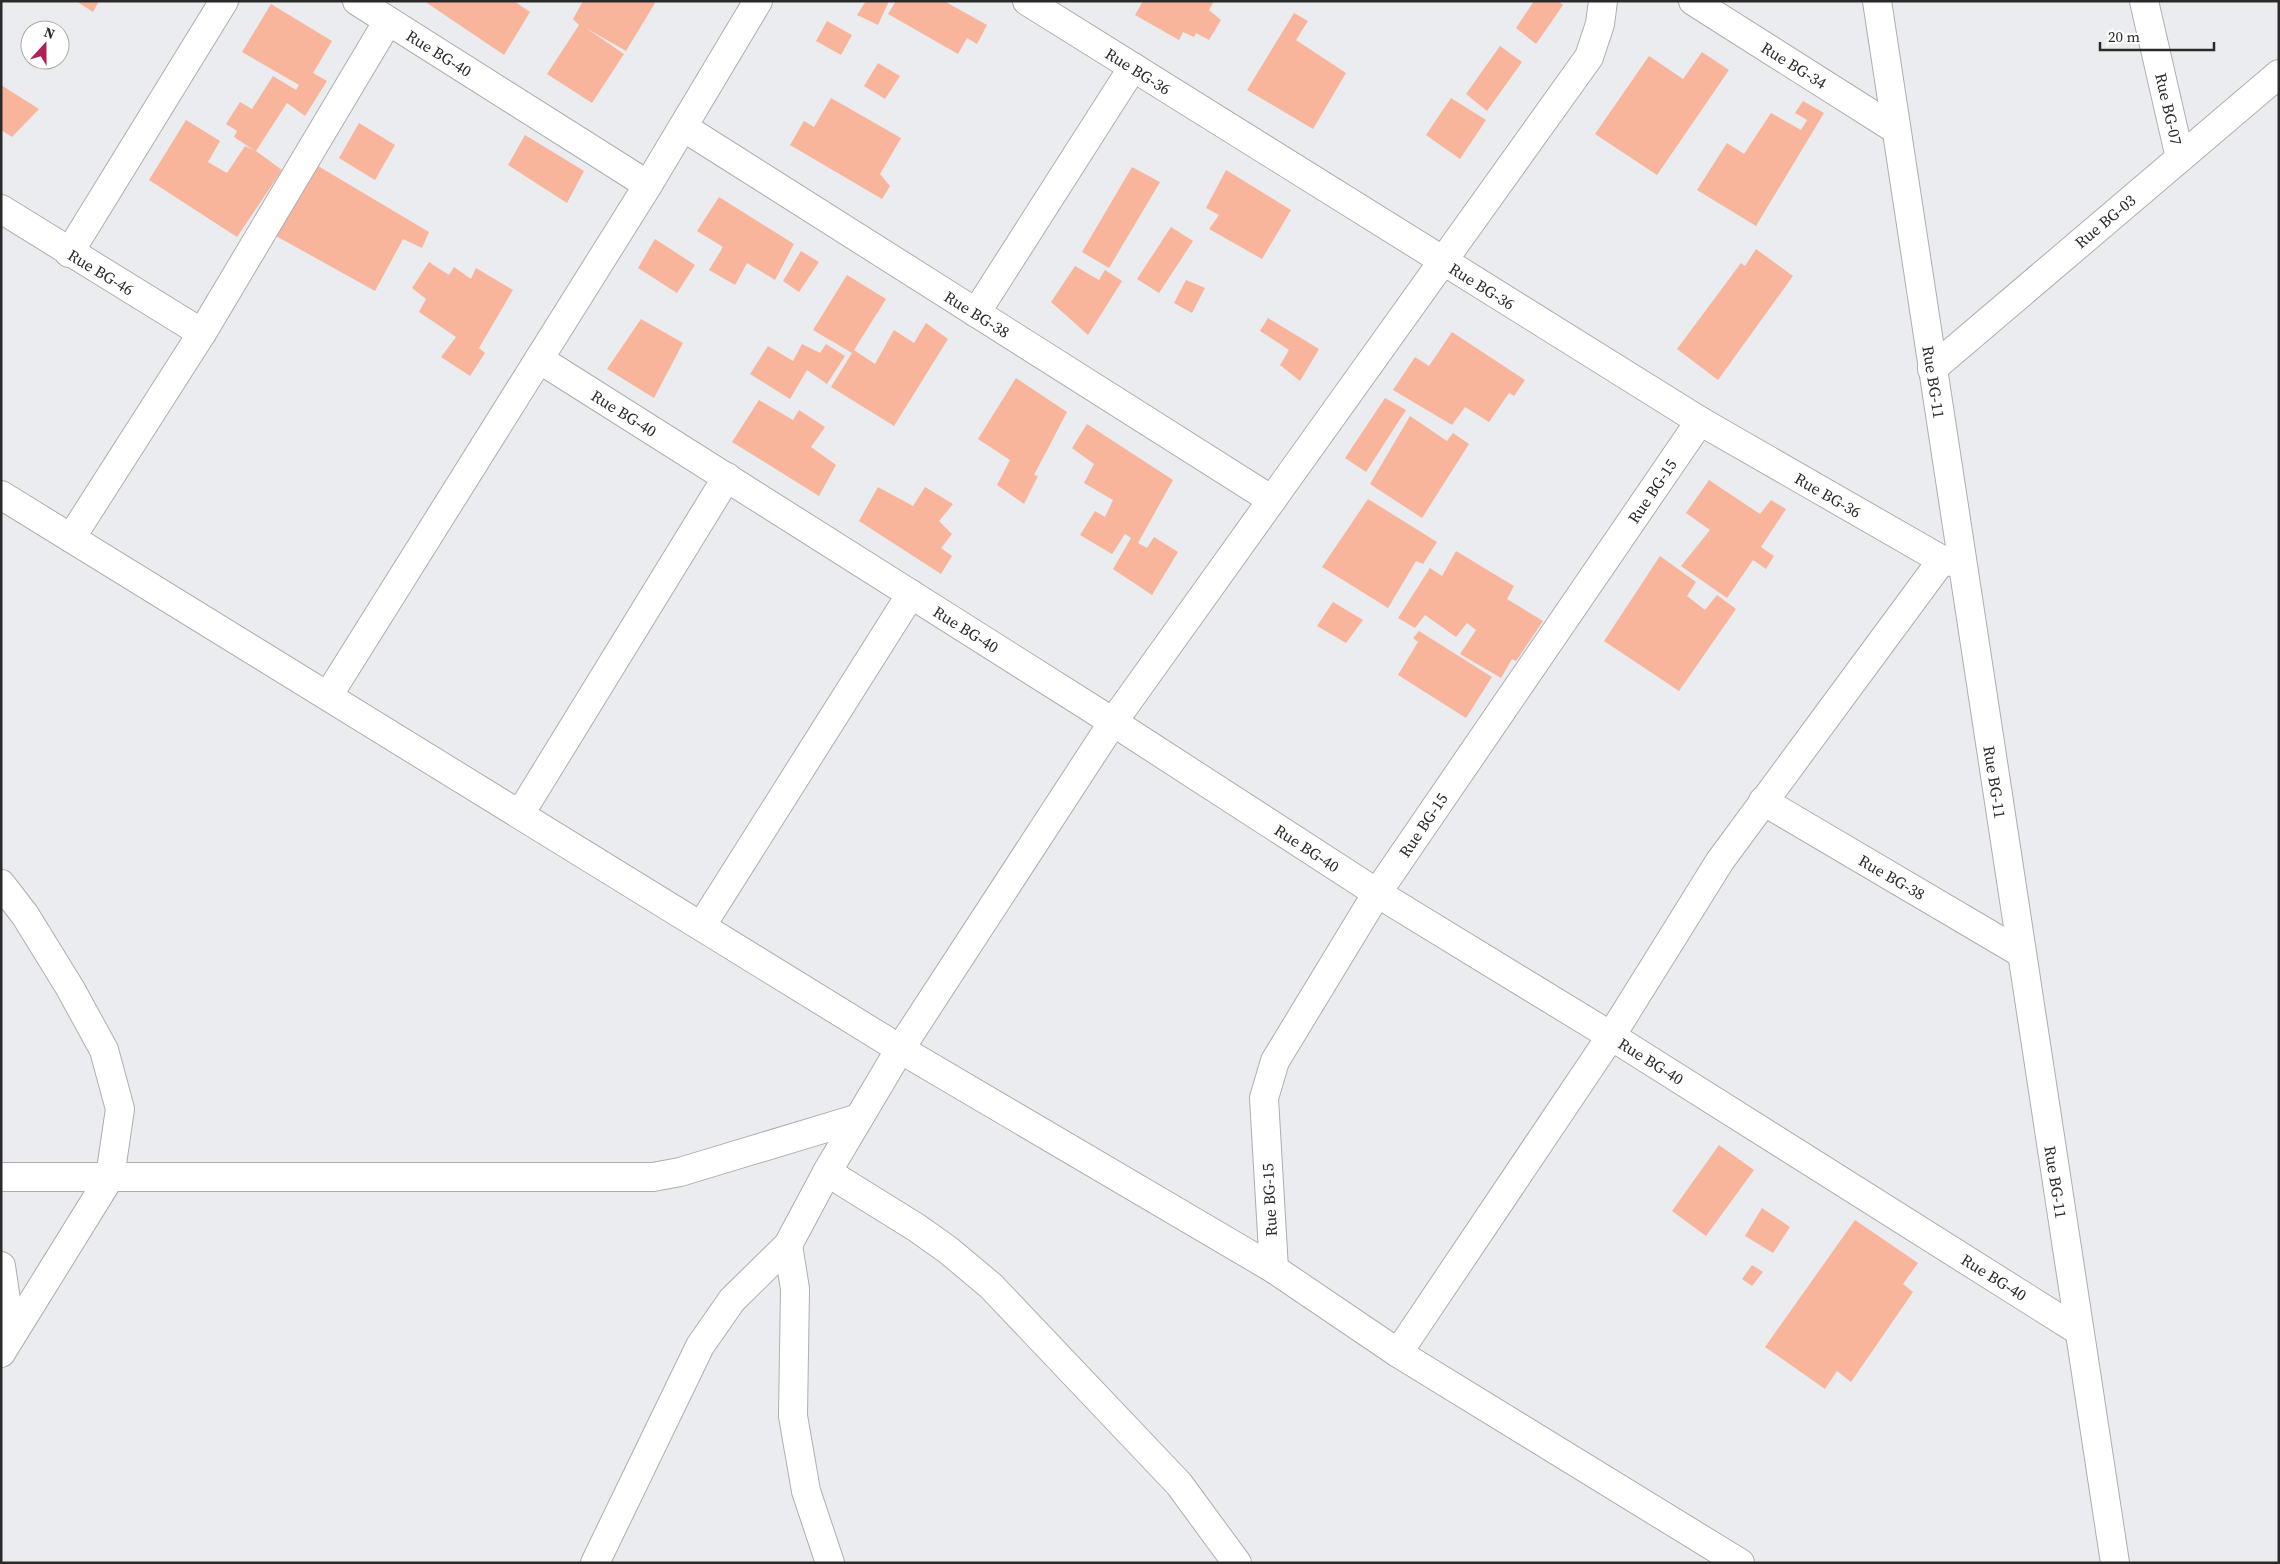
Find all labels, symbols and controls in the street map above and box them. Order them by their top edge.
north arrow [20,20,70,70]
scale bar [2100,20,2214,52]
text: N [41,22,58,44]
street label: Rue BG-40 [402,24,476,82]
text: 20 m [2108,26,2140,47]
street label: Rue BG-34 [1757,36,1831,94]
street label: Rue BG-36 [1101,42,1175,100]
street label: Rue BG-07 [2150,71,2188,147]
street label: Rue BG-03 [2070,189,2140,253]
street label: Rue BG-46 [64,244,138,300]
street label: Rue BG-36 [1445,257,1519,315]
street label: Rue BG-38 [940,285,1014,343]
street label: Rue BG-11 [1917,344,1951,420]
street label: Rue BG-40 [587,384,661,442]
street label: Rue BG-15 [1622,454,1682,528]
street label: Rue BG-36 [1791,467,1865,523]
street label: Rue BG-40 [929,600,1003,658]
street label: Rue BG-11 [1978,744,2012,820]
street label: Rue BG-15 [1393,788,1453,862]
street label: Rue BG-40 [1270,819,1344,877]
street label: Rue BG-38 [1855,849,1929,905]
street label: Rue BG-40 [1614,1032,1688,1090]
street label: Rue BG-11 [2039,1144,2073,1220]
street label: Rue BG-15 [1256,1163,1282,1237]
street label: Rue BG-40 [1957,1248,2031,1306]

